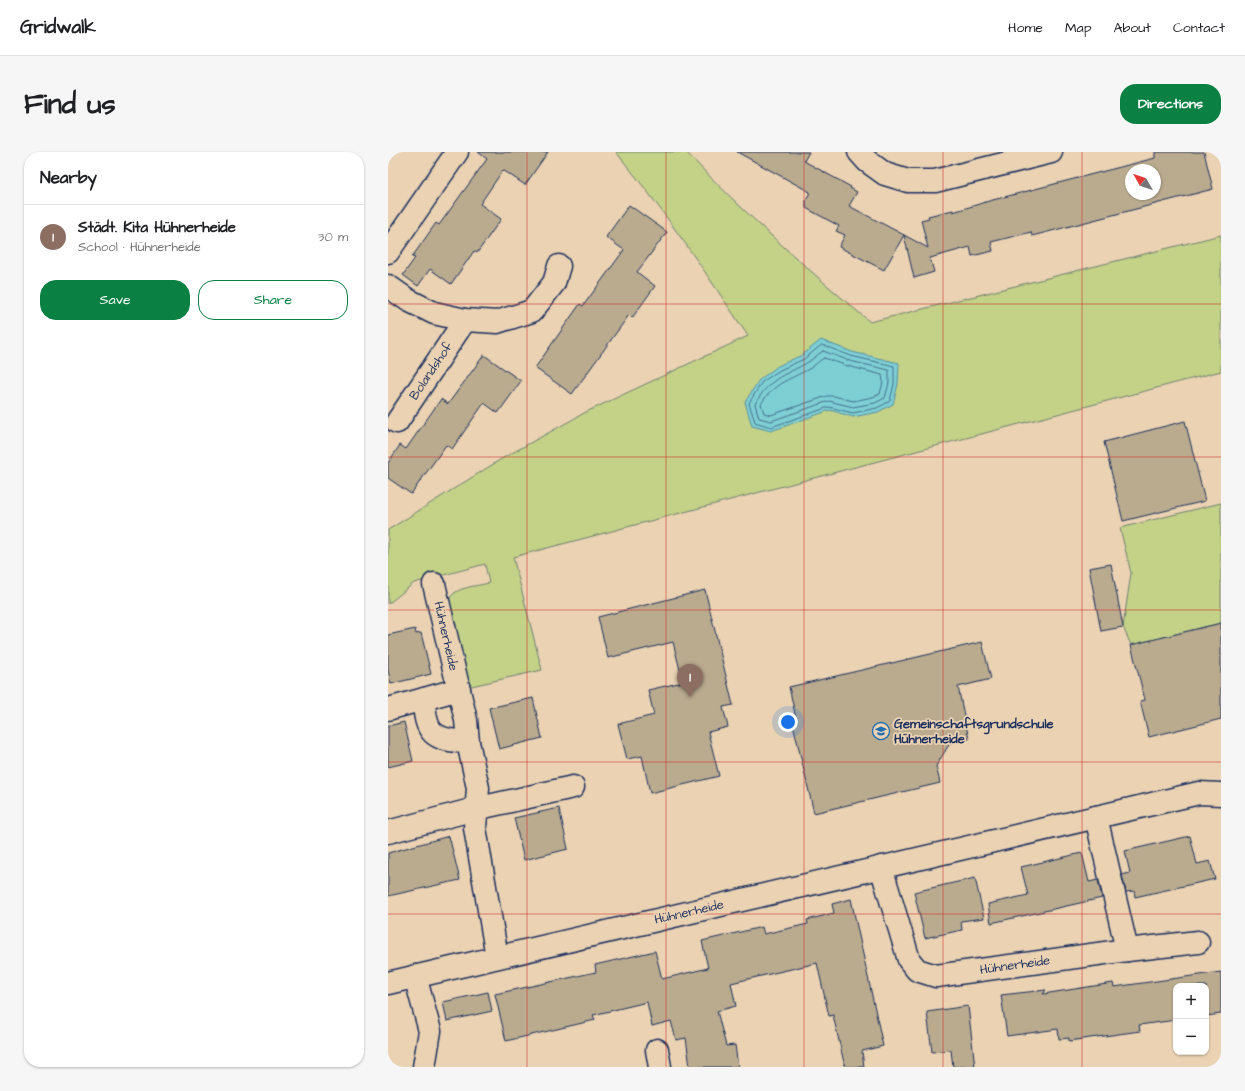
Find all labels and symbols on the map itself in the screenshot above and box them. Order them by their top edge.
north arrow [1125,164,1161,200]
street label: Bolandshof [405,338,457,404]
street label: Hühnerheide [429,599,463,673]
pin: 1 [677,664,703,697]
your location [778,712,798,732]
place label: Gemeinschaftsgrundschule Hühnerheide [894,715,1053,748]
school or university icon: Gemeinschaftsgrundschule Hühnerheide [871,721,891,741]
street label: Hühnerheide [652,895,726,929]
street label: Hühnerheide [979,951,1051,979]

